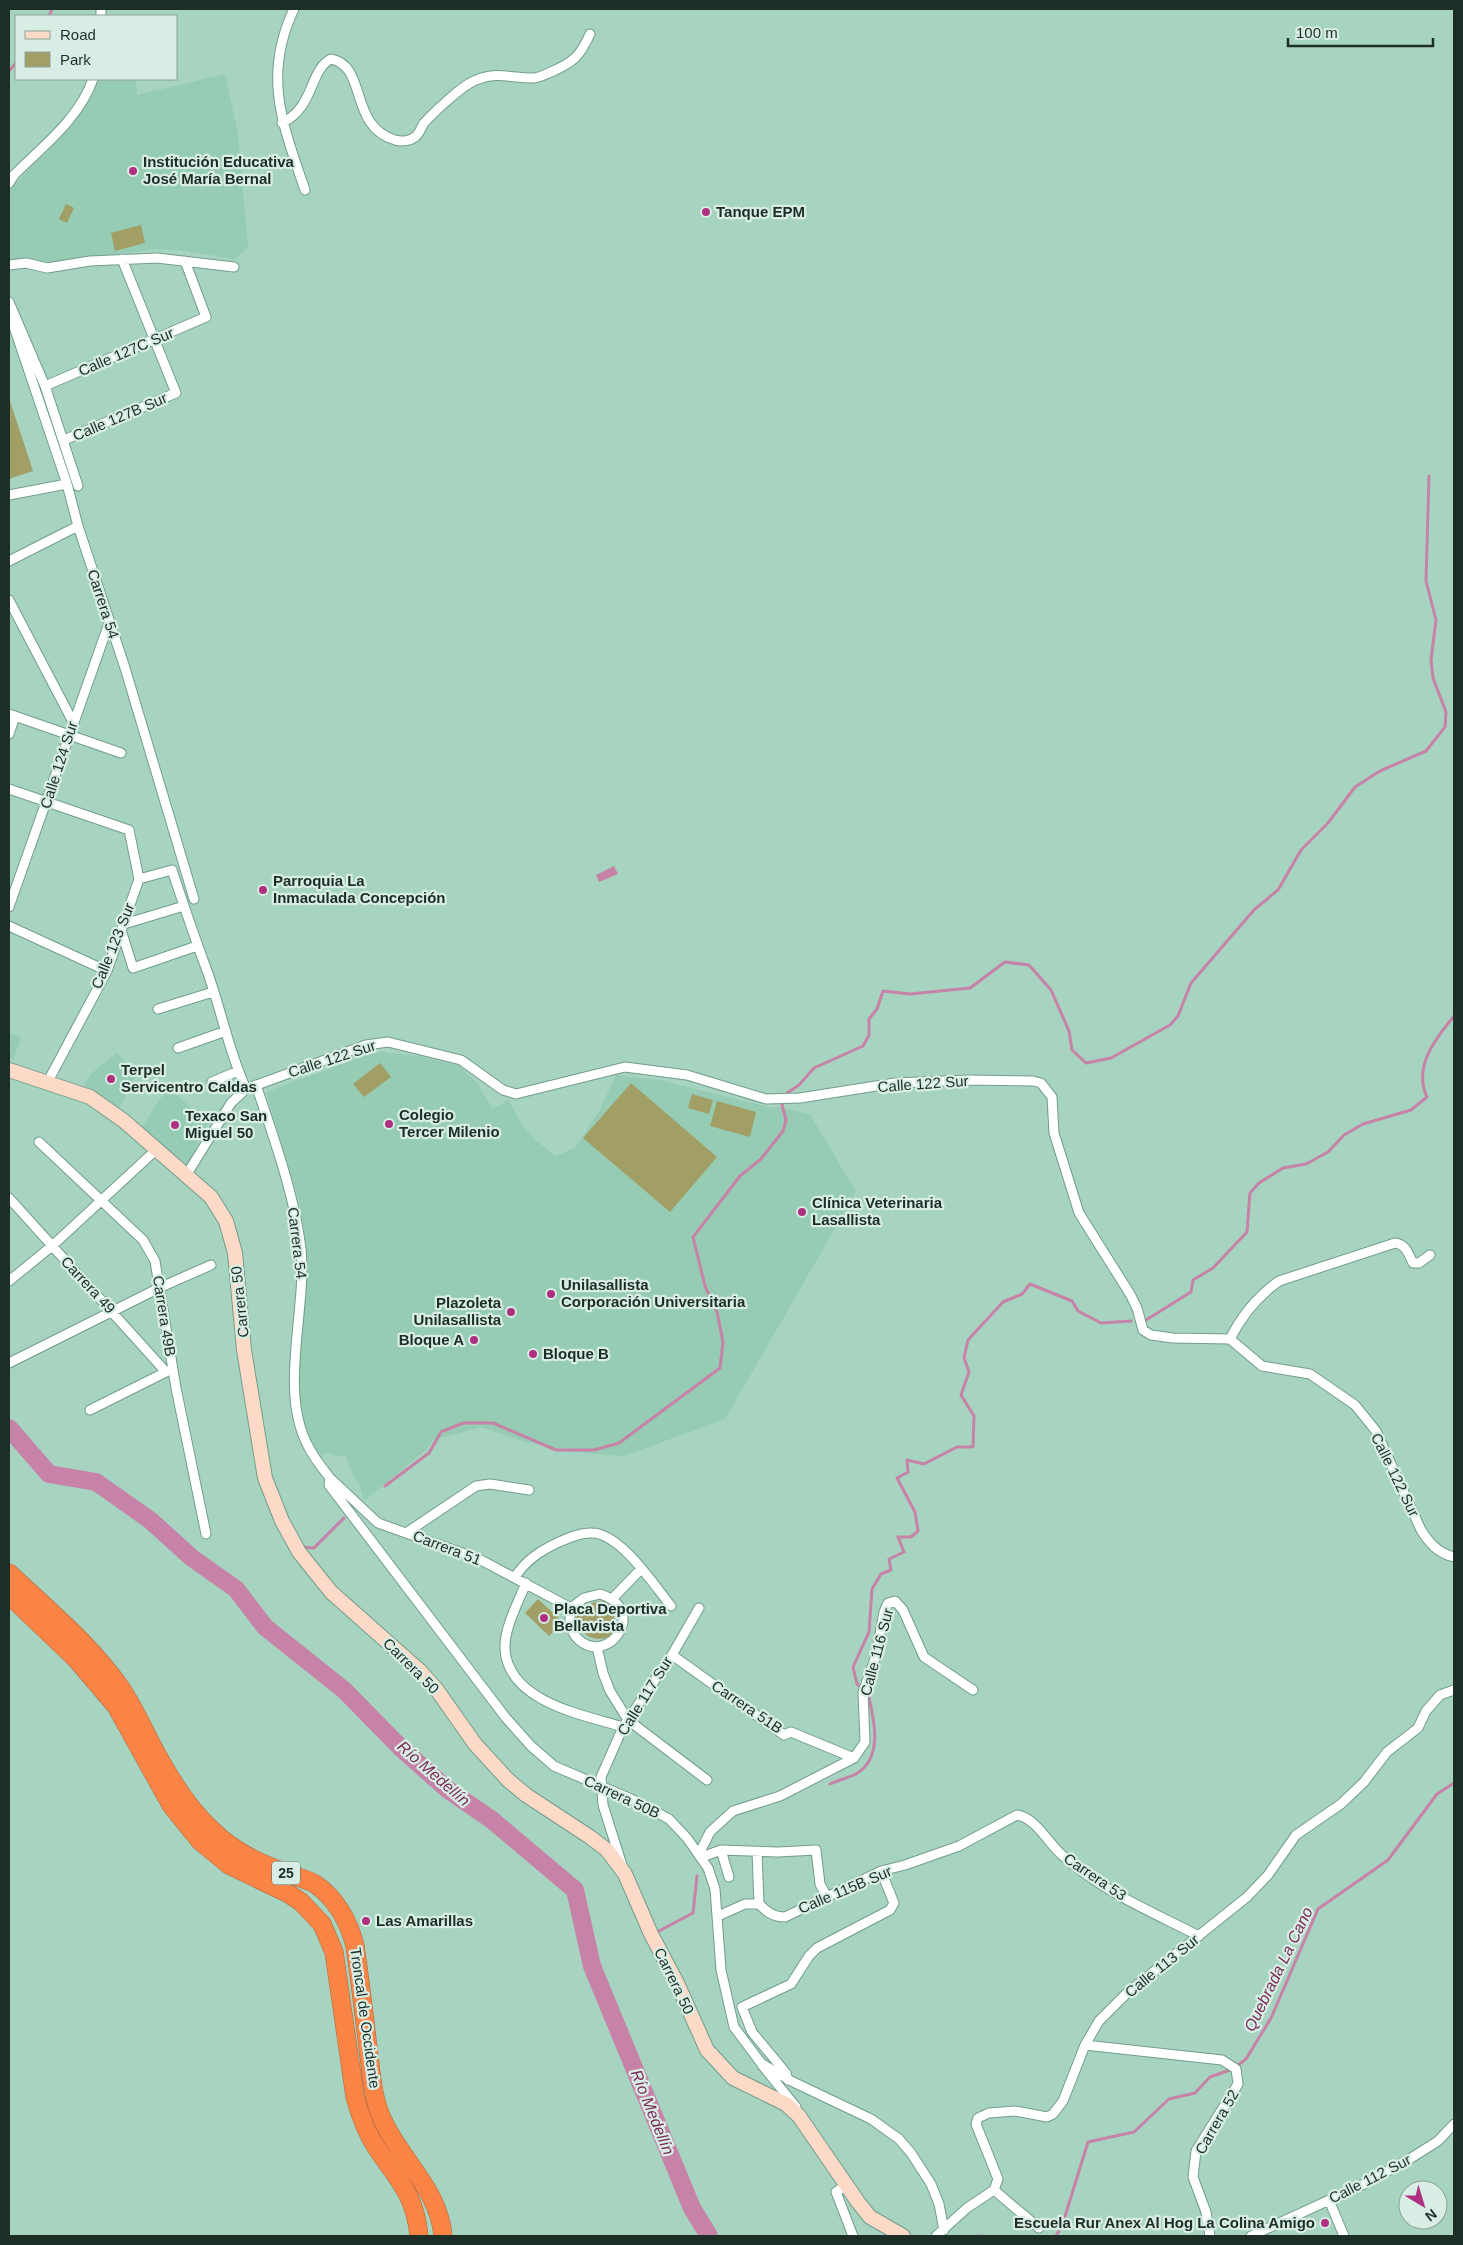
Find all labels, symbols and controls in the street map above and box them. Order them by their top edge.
legend [15,15,178,80]
scale bar [1288,15,1433,47]
text: 100 m [1296,24,1338,41]
text: Road [60,26,96,43]
text: Park [60,51,91,68]
place label: Institución Educativa José María Bernal [143,153,295,187]
marker: Institución Educativa José María Bernal [127,165,139,177]
place label: Tanque EPM [716,203,805,220]
marker: Tanque EPM [700,206,712,218]
street label: Calle 127C Sur [76,324,176,379]
street label: Calle 127B Sur [70,389,170,444]
street label: Carrera 54 [84,567,123,641]
street label: Calle 124 Sur [36,719,81,811]
place label: Parroquia La Inmaculada Concepción [273,872,446,906]
marker: Parroquia La Inmaculada Concepción [257,884,269,896]
street label: Calle 123 Sur [88,900,137,991]
street label: Calle 122 Sur [286,1036,378,1081]
place label: Terpel Servicentro Caldas [121,1061,257,1095]
street label: Calle 122 Sur [877,1072,969,1095]
marker: Terpel Servicentro Caldas [105,1073,117,1085]
place label: Colegio Tercer Milenio [399,1106,500,1140]
place label: Texaco San Miguel 50 [185,1107,267,1141]
marker: Colegio Tercer Milenio [383,1118,395,1130]
marker: Texaco San Miguel 50 [169,1119,181,1131]
place label: Clínica Veterinaria Lasallista [812,1194,943,1228]
street label: Carrera 54 [285,1206,310,1280]
marker: Clínica Veterinaria Lasallista [796,1206,808,1218]
street label: Carrera 49 [58,1253,119,1317]
street label: Carrera 50 [227,1266,252,1339]
street label: Carrera 49B [150,1274,179,1358]
place label: Unilasallista Corporación Universitaria [561,1276,746,1310]
marker: Unilasallista Corporación Universitaria [545,1288,557,1300]
place label: Plazoleta Unilasallista [413,1294,502,1328]
marker: Plazoleta Unilasallista [505,1306,517,1318]
place label: Bloque A [399,1331,464,1348]
marker: Bloque A [468,1334,480,1346]
place label: Bloque B [543,1345,609,1362]
marker: Bloque B [527,1348,539,1360]
street label: Calle 122 Sur [1368,1430,1423,1519]
street label: Carrera 51 [411,1527,484,1568]
place label: Placa Deportiva Bellavista [554,1600,667,1634]
street label: Calle 116 Sur [857,1606,896,1697]
marker: Placa Deportiva Bellavista [538,1612,550,1624]
street label: Carrera 50 [380,1634,443,1697]
street label: Calle 117 Sur [614,1653,676,1738]
street label: Carrera 51B [709,1677,786,1736]
water label: Río Medellín [394,1737,473,1809]
street label: Carrera 50B [582,1772,663,1822]
street label: Carrera 53 [1061,1849,1130,1904]
road number: 25 [272,1862,300,1885]
street label: Calle 115B Sur [796,1862,894,1917]
water label: Quebrada La Cano [1241,1904,1316,2034]
place label: Las Amarillas [376,1912,473,1929]
marker: Las Amarillas [360,1915,372,1927]
street label: Calle 113 Sur [1121,1931,1202,2000]
street label: Carrera 50 [651,1945,698,2017]
street label: Troncal de Occidente [347,1946,384,2089]
water label: Río Medellín [628,2067,677,2157]
street label: Carrera 52 [1191,2086,1242,2157]
street label: Calle 112 Sur [1326,2151,1414,2207]
north arrow [1398,2180,1448,2230]
text: N [1422,2206,1440,2225]
place label: Escuela Rur Anex Al Hog La Colina Amigo [1014,2214,1315,2231]
marker: Escuela Rur Anex Al Hog La Colina Amigo [1319,2217,1331,2229]

